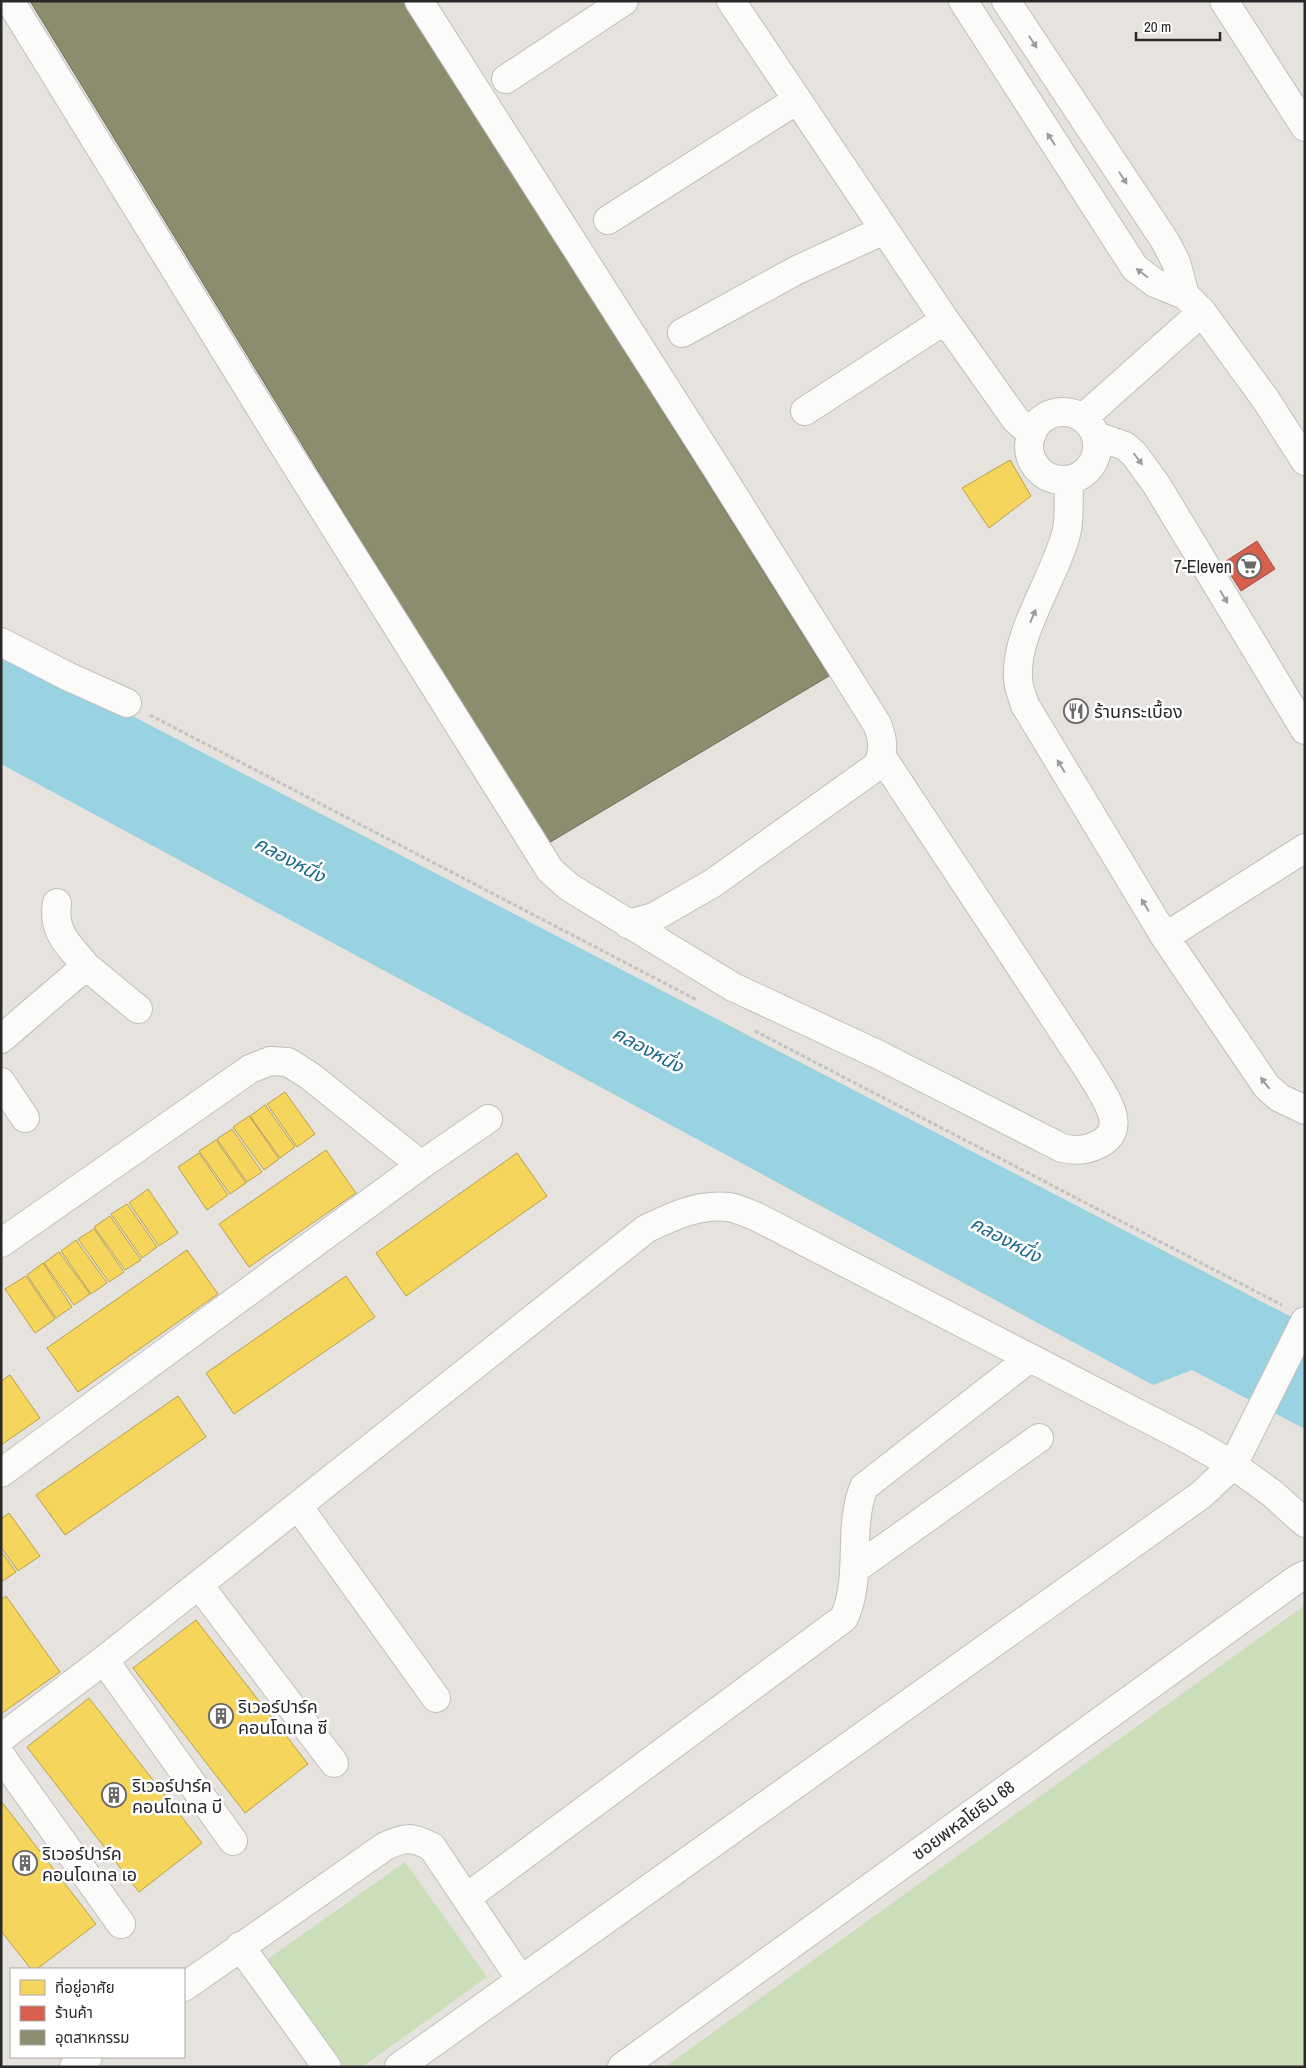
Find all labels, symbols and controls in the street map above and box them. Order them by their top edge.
scale bar [1136,10,1220,42]
text: 20 m [1144,16,1171,37]
one-way arrow [1028,35,1038,49]
one-way arrow [1047,132,1056,145]
one-way arrow [1118,171,1127,184]
one-way arrow [1135,268,1149,278]
one-way arrow [1132,452,1143,465]
supermarket icon: 7-Eleven [1236,553,1262,579]
place label: 7-Eleven [1174,554,1232,579]
one-way arrow [1219,590,1228,603]
one-way arrow [1030,609,1038,623]
restaurant icon: ร้านกระเบื้อง [1063,698,1089,724]
place label: ร้านกระเบื้อง [1094,699,1183,724]
one-way arrow [1057,759,1066,772]
water label: คลองหนึ่ง [250,830,331,889]
one-way arrow [1141,898,1150,911]
water label: คลองหนึ่ง [608,1020,689,1079]
one-way arrow [1260,1077,1271,1090]
water label: คลองหนึ่ง [966,1210,1047,1269]
place label: ริเวอร์ปาร์ค คอนโดเทล ซี [238,1694,328,1740]
building icon: ริเวอร์ปาร์ค คอนโดเทล ซี [208,1703,234,1729]
place label: ริเวอร์ปาร์ค คอนโดเทล บี [132,1773,222,1819]
street label: ซอยพหลโยธิน 68 [907,1774,1019,1866]
building icon: ริเวอร์ปาร์ค คอนโดเทล บี [101,1782,127,1808]
place label: ริเวอร์ปาร์ค คอนโดเทล เอ [42,1841,137,1887]
building icon: ริเวอร์ปาร์ค คอนโดเทล เอ [12,1850,38,1876]
legend [10,1968,185,2058]
text: ที่อยู่อาศัย [55,1977,115,1998]
text: ร้านค้า [55,2002,93,2023]
text: อุตสาหกรรม [55,2027,129,2048]

